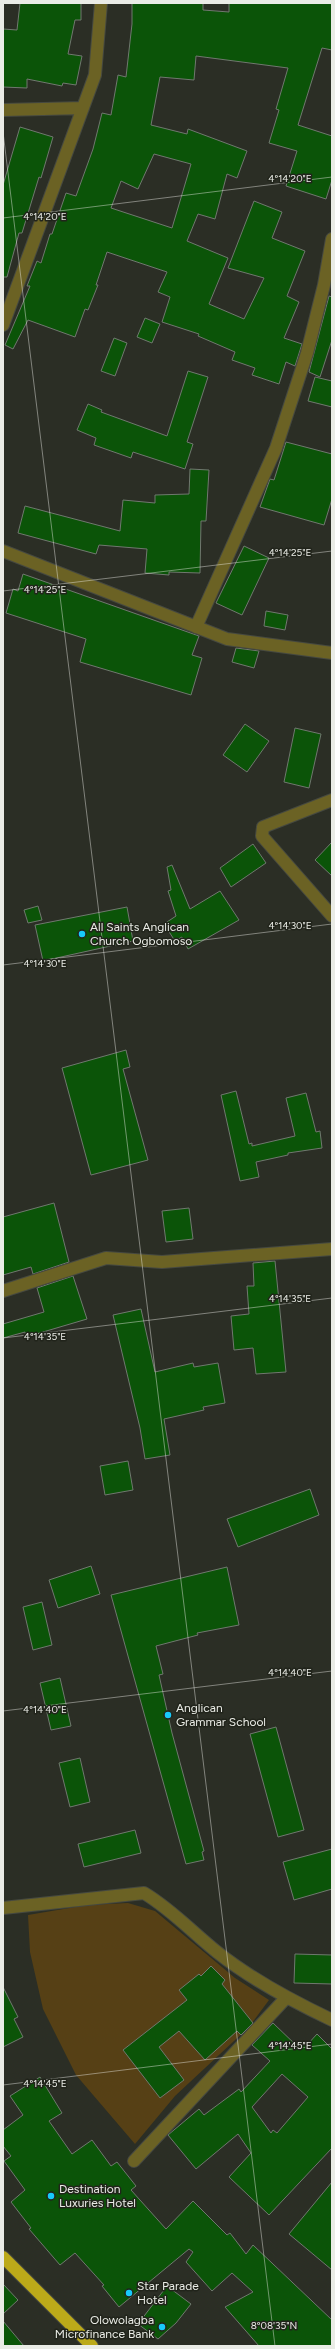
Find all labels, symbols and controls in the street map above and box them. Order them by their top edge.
text: 4°14'20"E [268,172,312,185]
text: 4°14'20"E [23,210,67,223]
text: 4°14'25"E [269,546,311,559]
text: 4°14'25"E [24,583,66,596]
text: 4°14'30"E [268,919,312,932]
place label: All Saints Anglican Church Ogbomoso [90,920,192,948]
marker: All Saints Anglican Church Ogbomoso [77,929,87,939]
text: 4°14'30"E [23,957,67,970]
text: 4°14'35"E [269,1292,311,1305]
text: 4°14'35"E [24,1330,66,1343]
text: 4°14'40"E [268,1666,312,1679]
place label: Anglican Grammar School [176,1701,266,1729]
text: 4°14'40"E [23,1703,67,1716]
marker: Anglican Grammar School [163,1710,173,1720]
text: 4°14'45"E [268,2039,312,2052]
text: 4°14'45"E [23,2077,67,2090]
place label: Destination Luxuries Hotel [59,2182,136,2210]
marker: Destination Luxuries Hotel [46,2191,56,2201]
place label: Star Parade Hotel [137,2279,199,2307]
marker: Star Parade Hotel [124,2288,134,2298]
place label: Olowolagba Microfinance Bank [55,2313,154,2341]
text: 8°08'35"N [251,2319,297,2332]
marker: Olowolagba Microfinance Bank [157,2322,167,2332]

